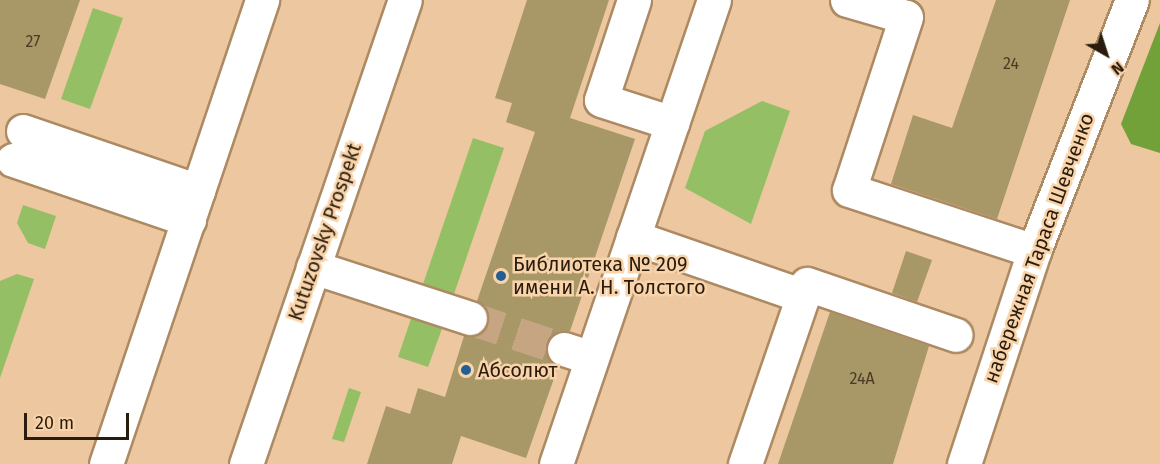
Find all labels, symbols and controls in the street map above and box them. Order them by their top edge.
north arrow [1076,24,1136,84]
house number: 27 [26,32,40,52]
house number: 24 [1003,54,1019,74]
text: N [1108,58,1128,79]
street label: набережная Тараса Шевченко [979,110,1099,386]
street label: Kutuzovsky Prospekt [283,140,367,324]
place label: Библиотека № 209 имени А. Н. Толстого [513,252,706,299]
marker: Библиотека № 209 имени А. Н. Толстого [494,269,508,283]
place label: Абсолют [478,358,557,382]
marker: Абсолют [459,363,473,377]
house number: 24А [849,369,875,389]
scale bar [27,401,132,439]
text: 20 m [35,412,74,434]

